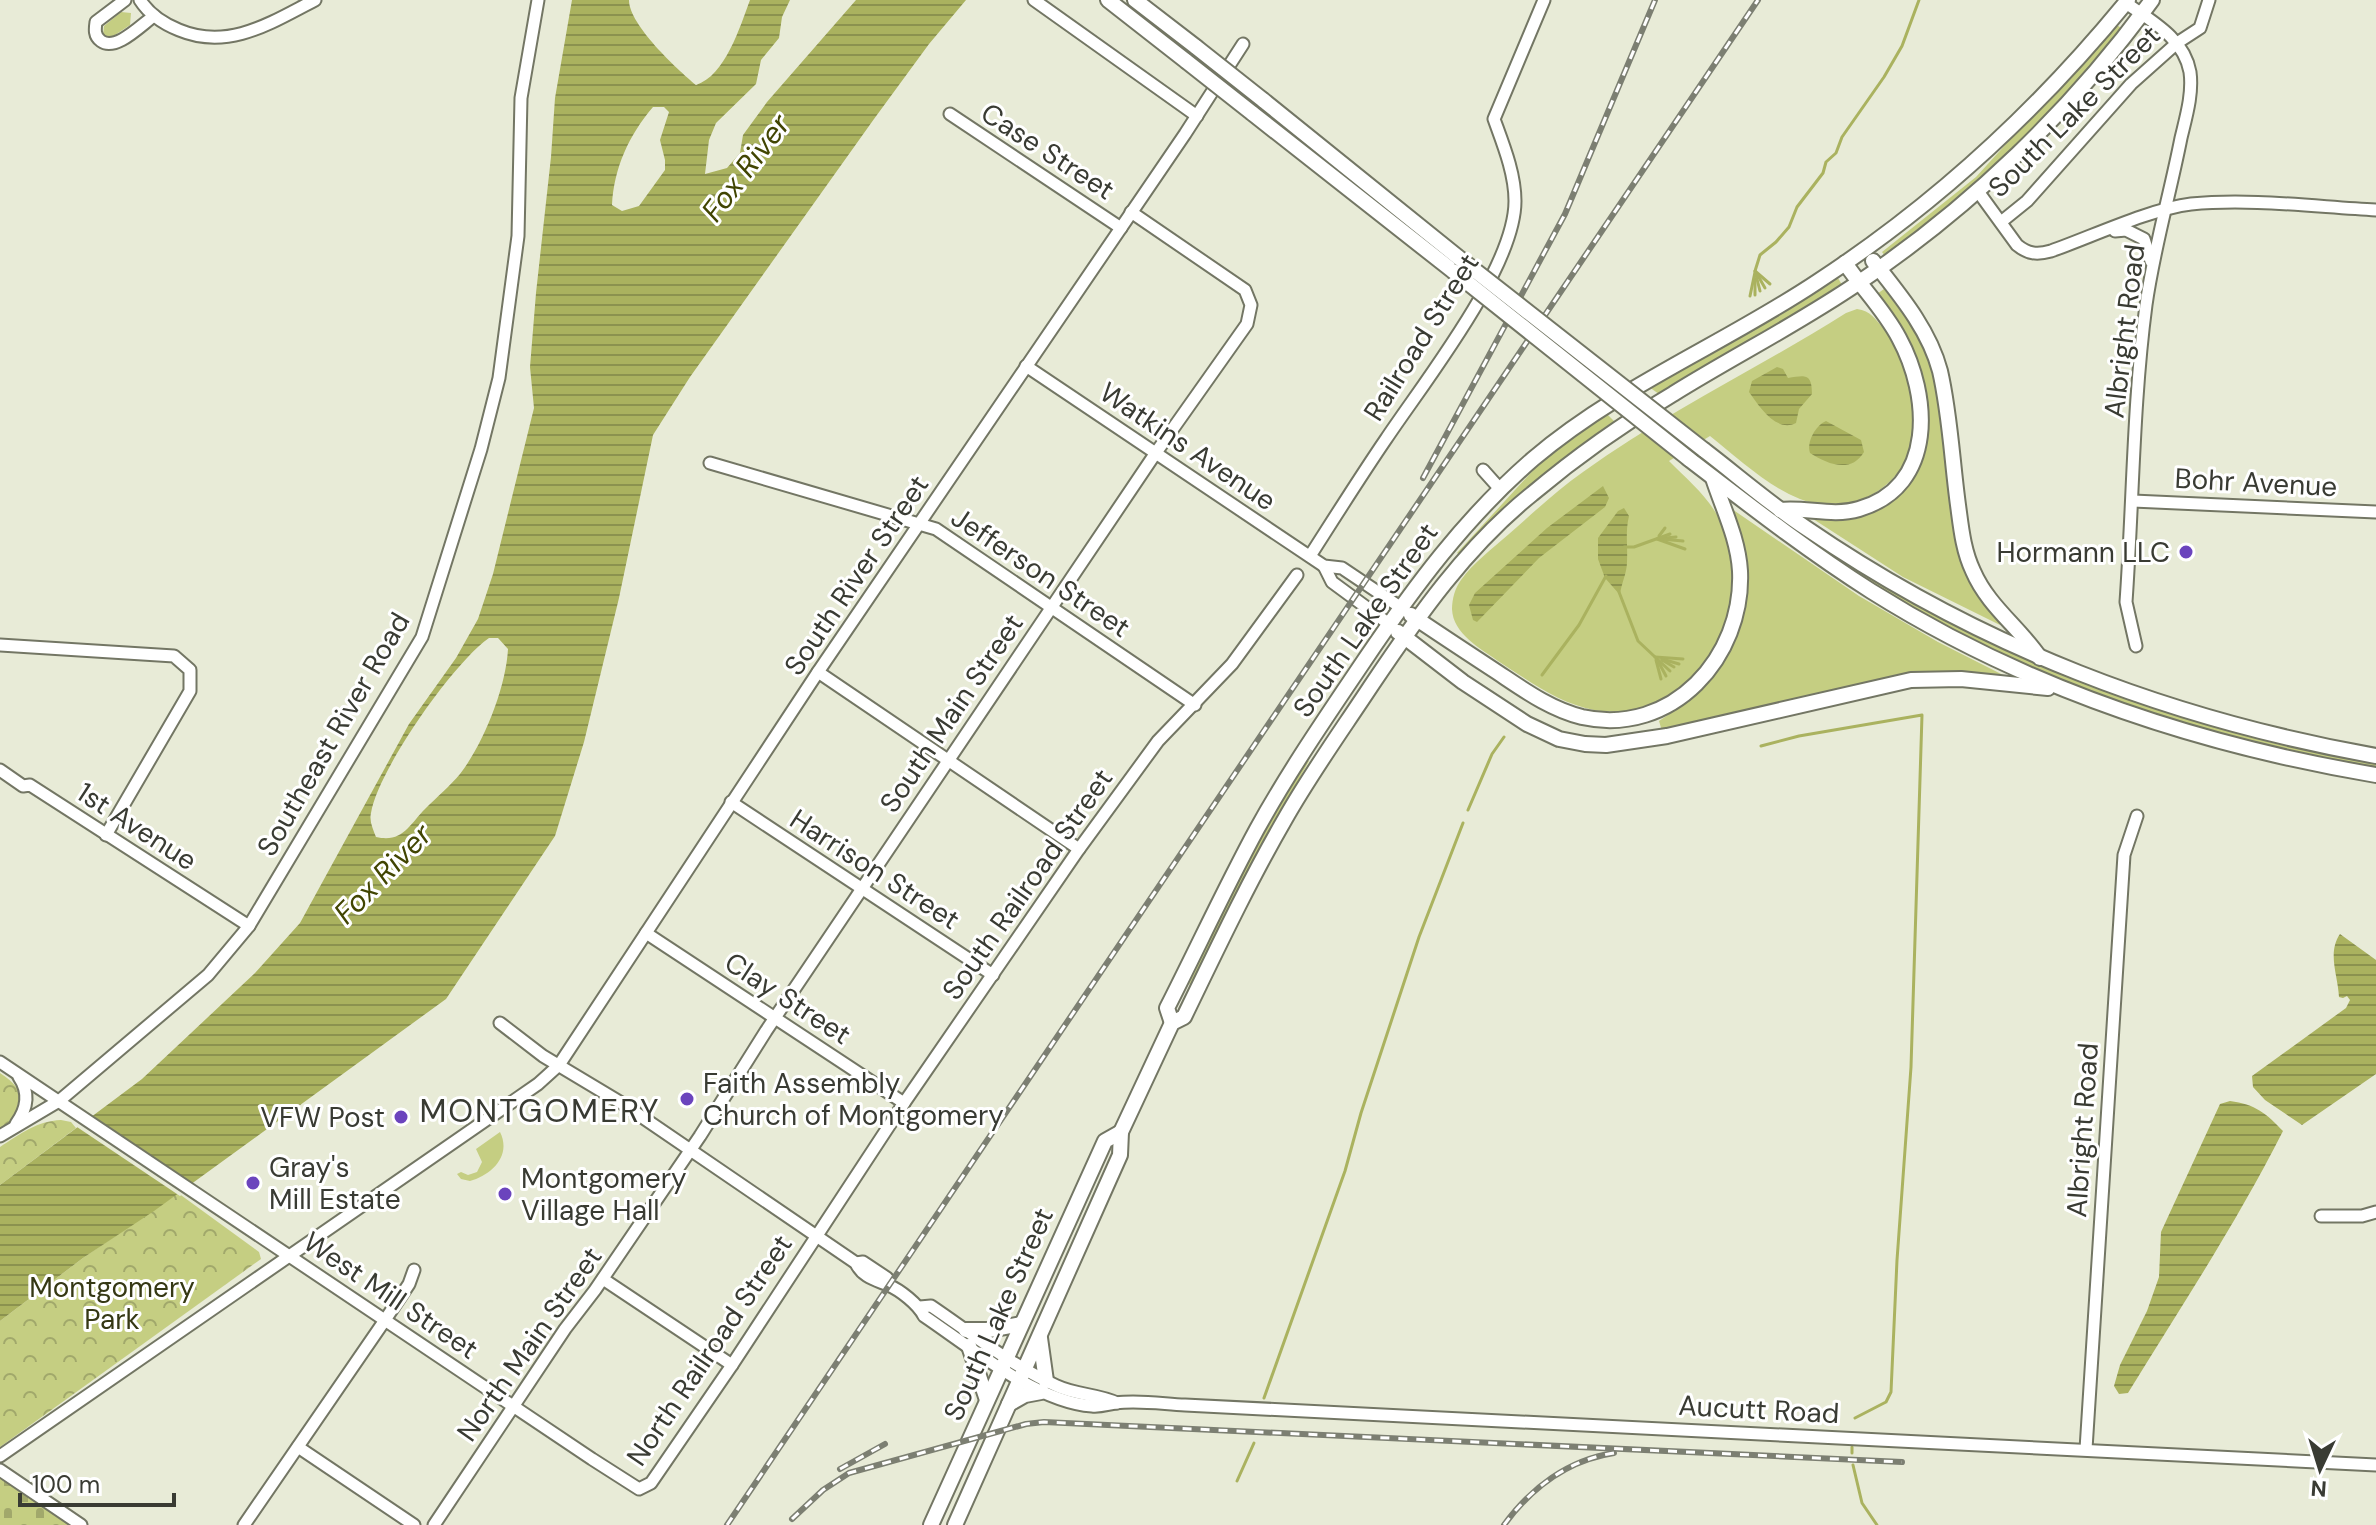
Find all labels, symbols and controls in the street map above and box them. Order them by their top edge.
street label: South Lake Street [1980,17,2168,205]
street label: Case Street [974,94,1122,208]
water label: Fox River [692,105,799,229]
street label: Albright Road [2095,242,2154,420]
street label: Railroad Street [1355,247,1488,428]
street label: Watkins Avenue [1092,374,1283,519]
street label: Bohr Avenue [2174,460,2338,505]
street label: South River Street [776,468,937,683]
street label: Jefferson Street [944,499,1137,646]
street label: South Lake Street [1285,516,1446,725]
place label: Hormann LLC [1996,534,2170,571]
marker: Hormann LLC [2177,543,2195,561]
street label: Southeast River Road [249,606,418,863]
street label: South Main Street [871,607,1032,820]
street label: South Railroad Street [934,762,1121,1007]
street label: 1st Avenue [70,774,204,879]
street label: Harrison Street [783,801,967,938]
water label: Fox River [325,815,441,932]
street label: Clay Street [717,944,858,1053]
street label: Albright Road [2058,1042,2107,1219]
place label: Faith Assembly Church of Montgomery [703,1065,1004,1134]
district label: MONTGOMERY [419,1090,661,1132]
marker: Faith Assembly Church of Montgomery [678,1090,696,1108]
place label: VFW Post [260,1099,385,1136]
marker: VFW Post [392,1108,410,1126]
place label: Gray's Mill Estate [269,1149,401,1218]
place label: Montgomery Village Hall [521,1160,687,1229]
marker: Gray's Mill Estate [244,1174,262,1192]
marker: Montgomery Village Hall [496,1185,514,1203]
street label: South Lake Street [935,1202,1062,1426]
street label: West Mill Street [296,1223,485,1368]
street label: North Railroad Street [618,1227,801,1473]
street label: North Main Street [449,1240,610,1449]
park label: Montgomery Park [29,1269,195,1338]
street label: Aucutt Road [1678,1387,1840,1432]
north arrow [2280,1429,2360,1509]
scale bar [20,1457,174,1507]
text: 100 m [32,1469,100,1500]
text: N [2310,1473,2328,1503]

